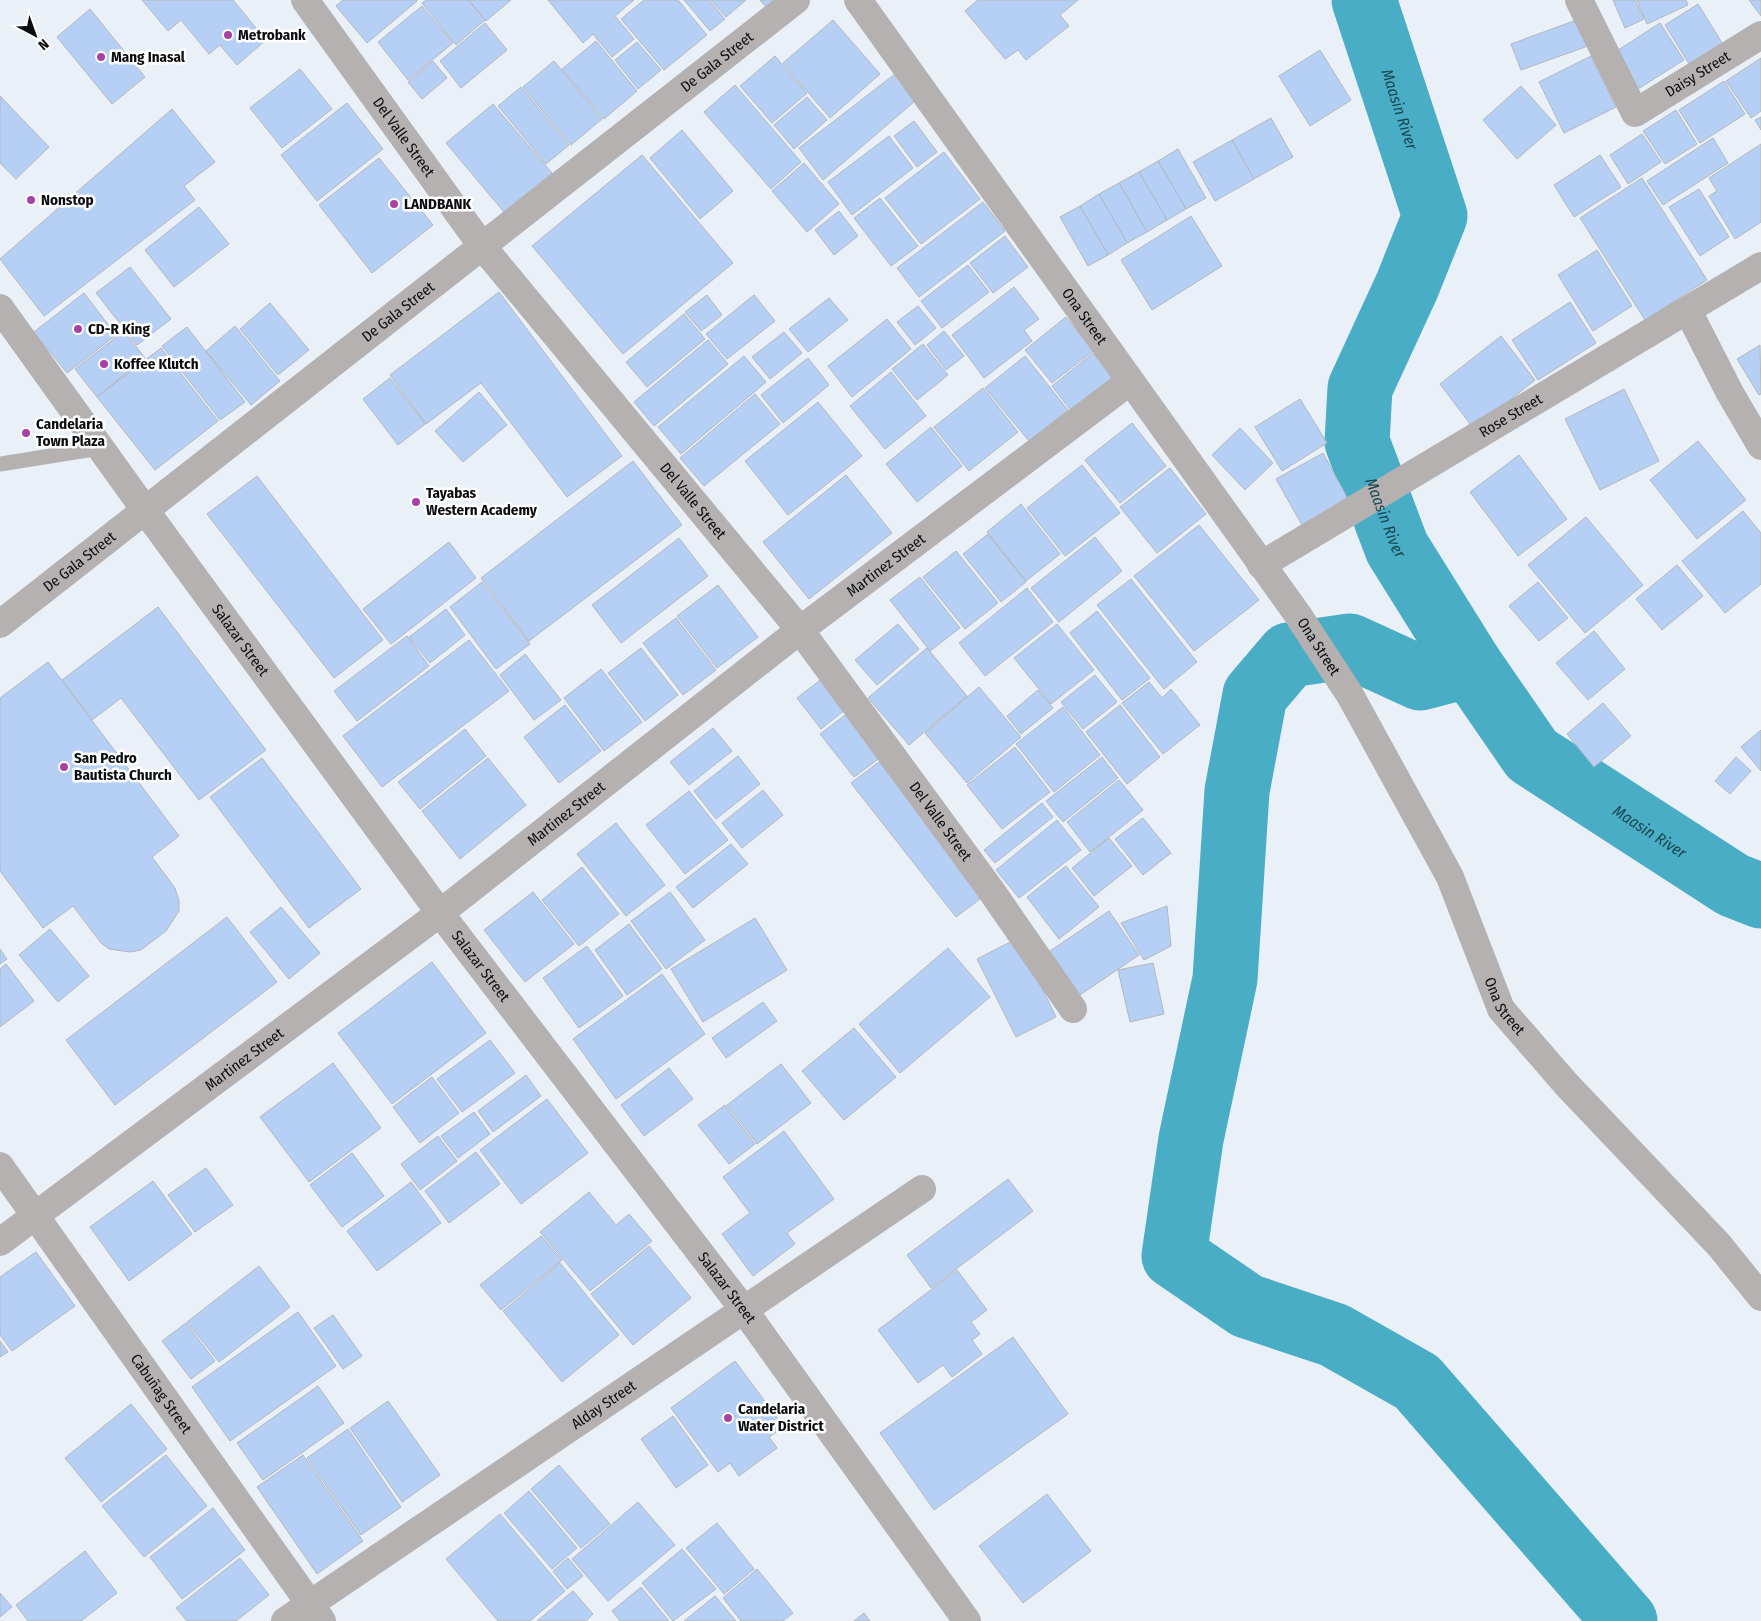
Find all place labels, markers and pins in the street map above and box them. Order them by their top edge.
place label: Metrobank [238,26,306,44]
marker: Metrobank [222,29,234,41]
place label: Mang Inasal [111,48,186,66]
marker: Mang Inasal [95,51,107,63]
place label: Nonstop [41,191,94,209]
marker: Nonstop [25,194,37,206]
place label: LANDBANK [404,195,471,213]
marker: LANDBANK [388,198,400,210]
place label: CD-R King [88,320,150,338]
marker: CD-R King [72,323,84,335]
place label: Koffee Klutch [114,355,199,373]
marker: Koffee Klutch [98,358,110,370]
place label: Candelaria Town Plaza [36,415,105,450]
marker: Candelaria Town Plaza [20,427,32,439]
place label: Tayabas Western Academy [426,484,538,519]
marker: Tayabas Western Academy [410,496,422,508]
place label: San Pedro Bautista Church [74,749,172,784]
marker: San Pedro Bautista Church [58,761,70,773]
place label: Candelaria Water District [738,1400,824,1435]
marker: Candelaria Water District [722,1412,734,1424]

